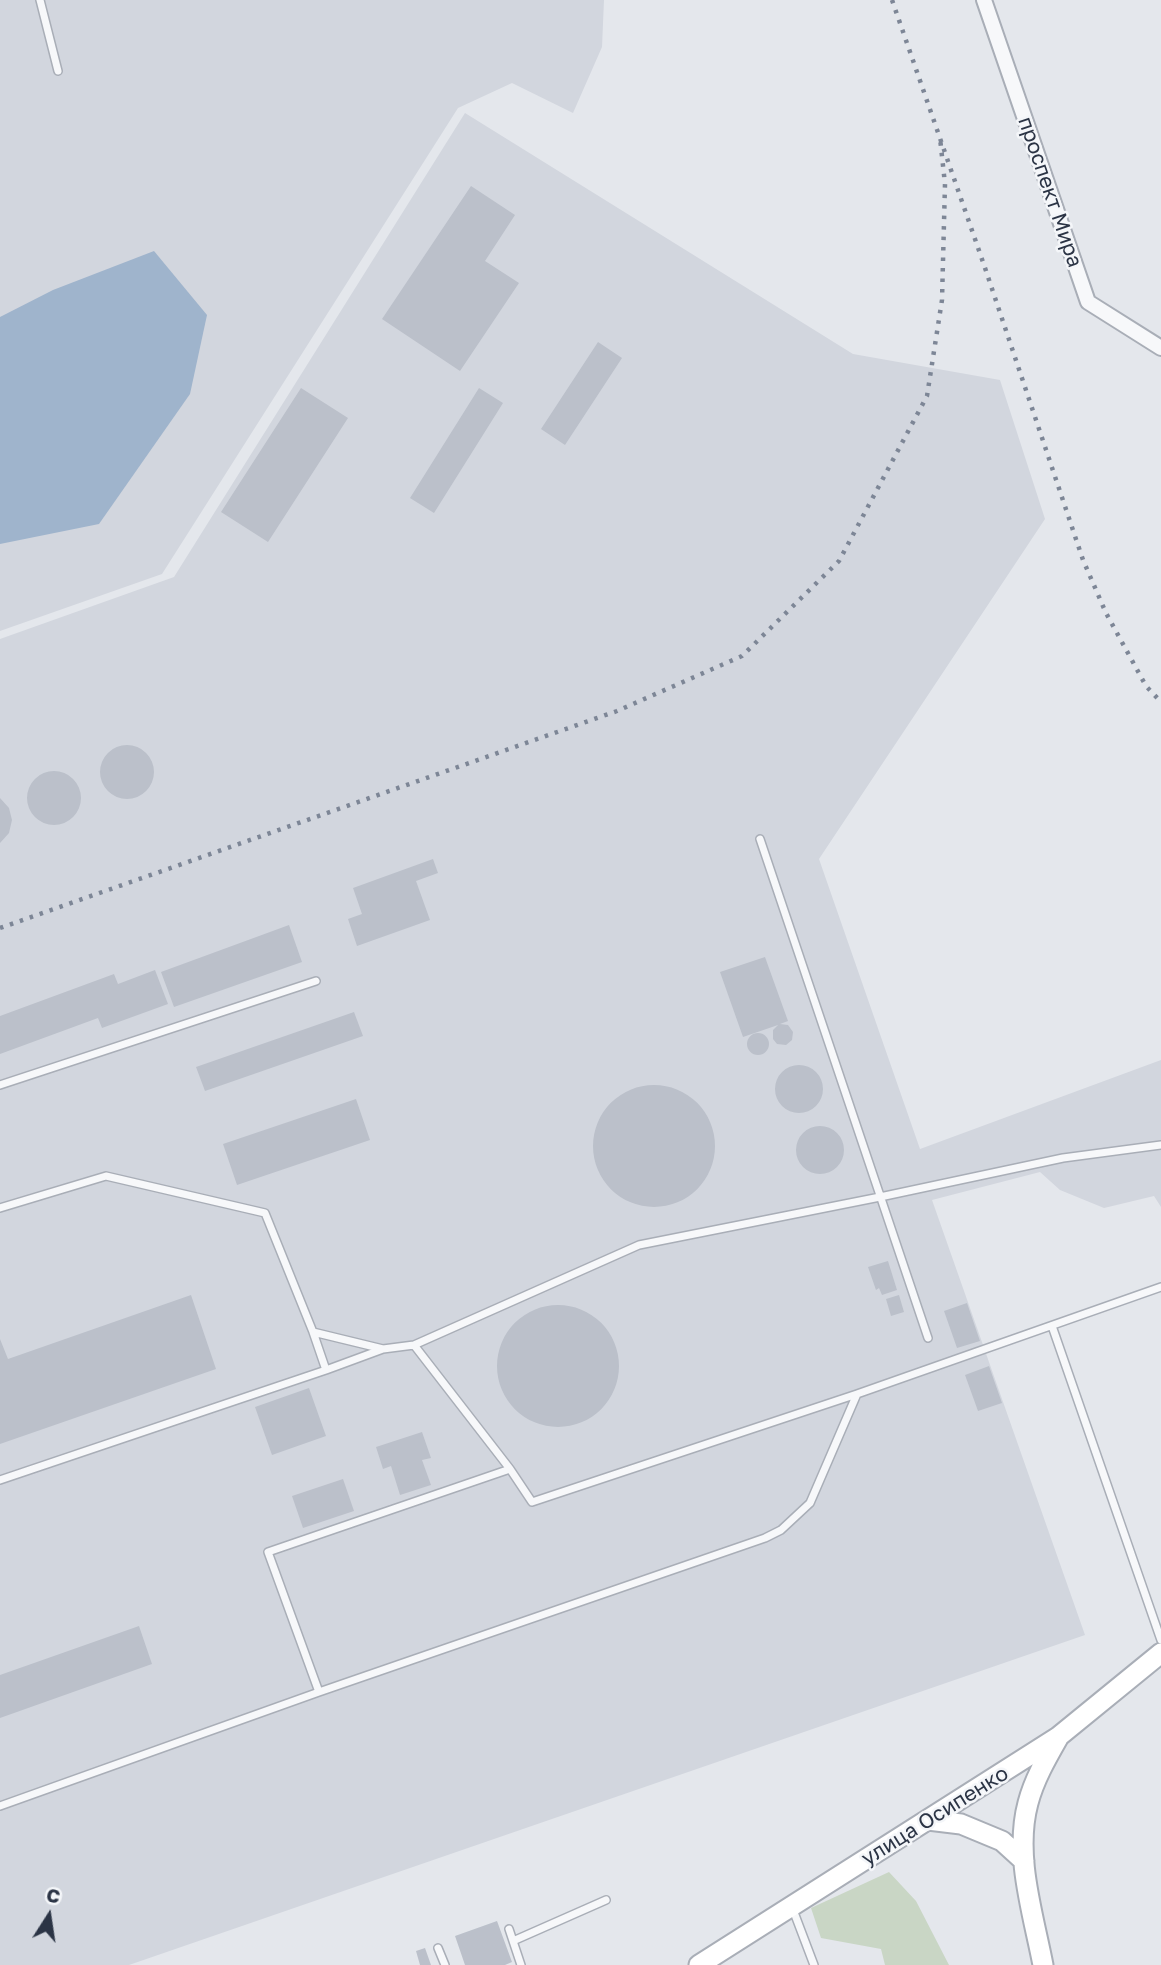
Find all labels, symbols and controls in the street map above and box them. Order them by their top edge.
street label: проспект Мира [1012,113,1088,271]
street label: улица Осипенко [857,1761,1013,1871]
north arrow [14,1881,84,1951]
text: С [44,1882,62,1908]

